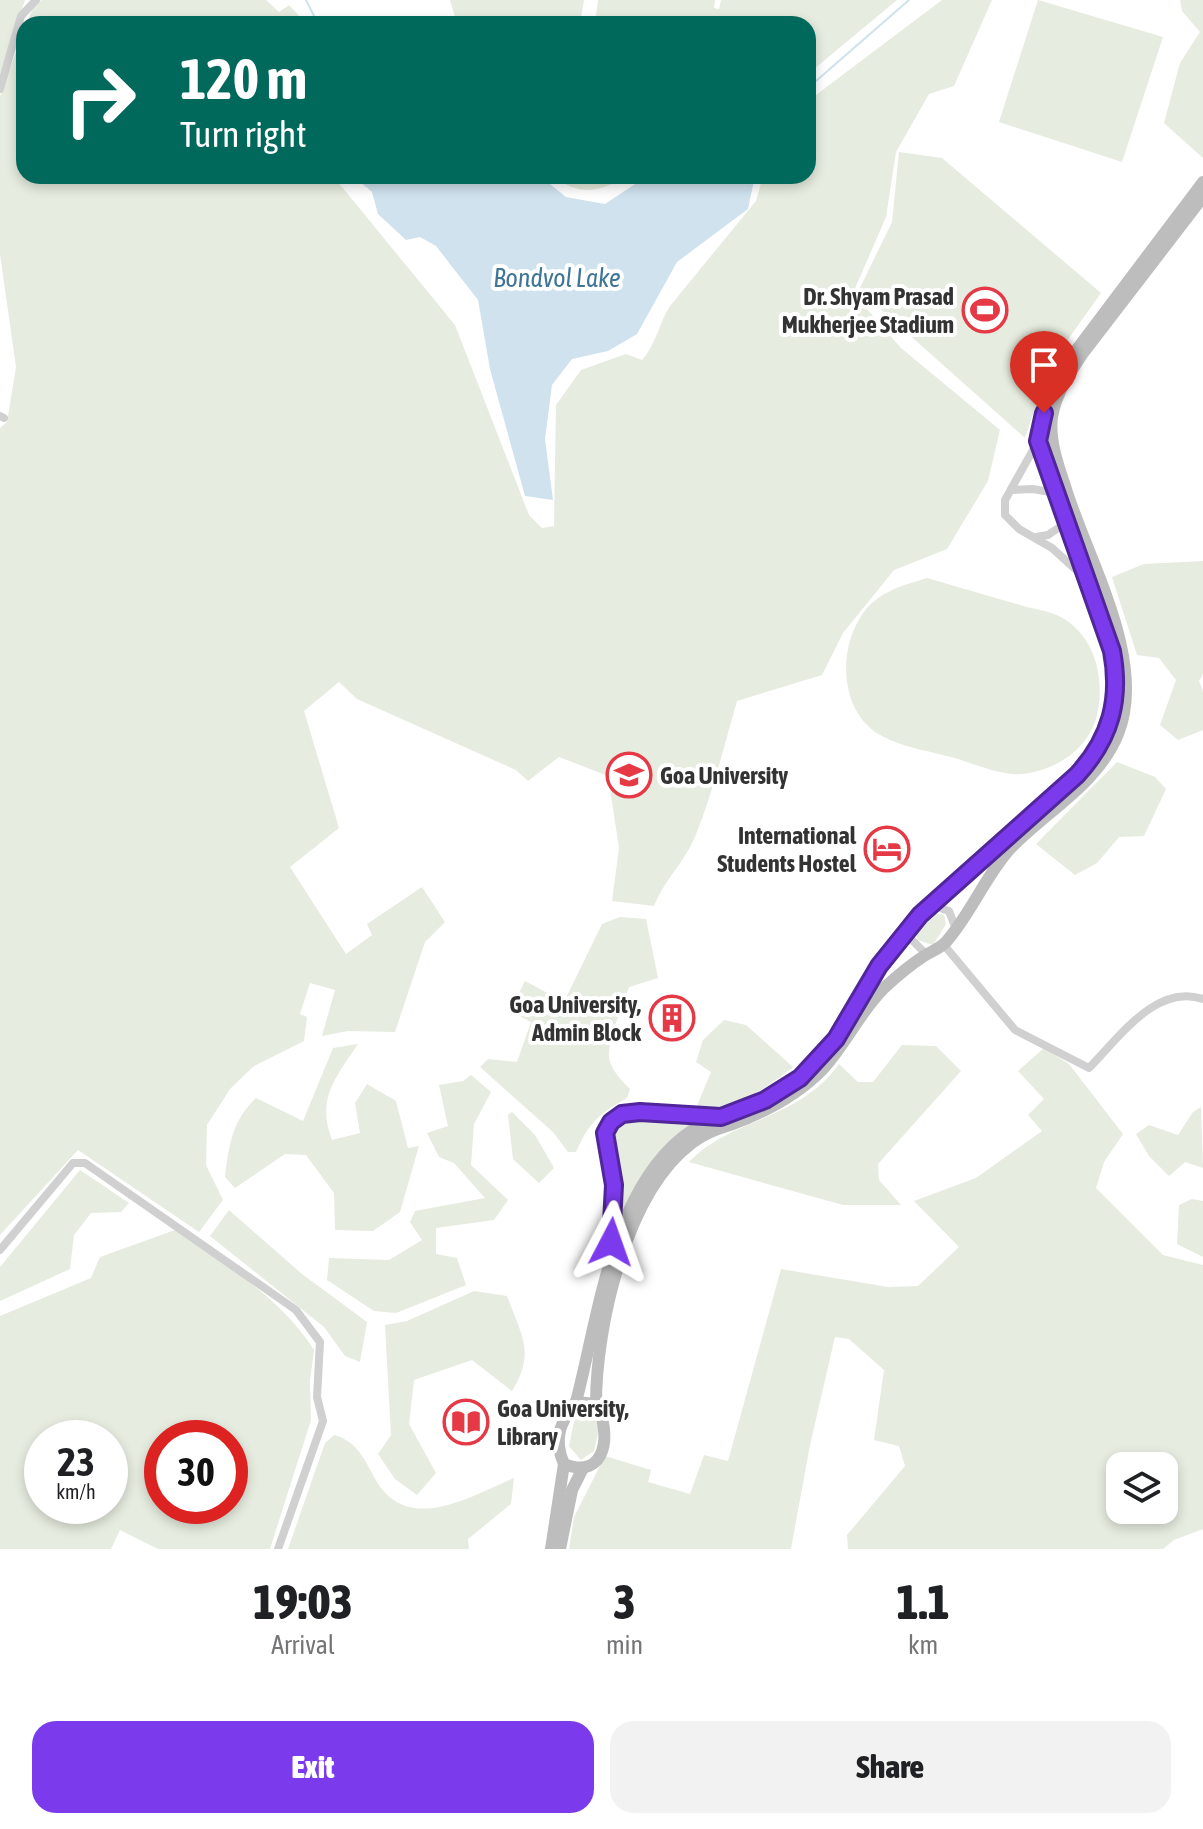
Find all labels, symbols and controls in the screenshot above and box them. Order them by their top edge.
text: 120 m [180,47,307,111]
icon: right [48,48,152,152]
text: Turn right [180,113,307,155]
water label: Bondvol Lake [493,263,621,293]
place label: Dr. Shyam Prasad Mukherjee Stadium [782,283,954,338]
sports icon: Dr. Shyam Prasad Mukherjee Stadium [961,286,1009,334]
pin [1010,331,1078,413]
icon: arrive [1022,343,1066,387]
school or university icon: Goa University [605,751,653,799]
place label: Goa University [660,762,788,789]
place label: International Students Hostel [717,822,857,877]
hotel icon: International Students Hostel [863,825,911,873]
place label: Goa University, Admin Block [509,991,641,1046]
building icon: Goa University, Admin Block [648,994,696,1042]
position arrow [569,1200,653,1284]
place label: Goa University, Library [497,1395,629,1450]
library icon: Goa University, Library [442,1398,490,1446]
speed limit sign: 30 [144,1420,248,1524]
text: 23 [57,1439,95,1484]
map controls [1106,1452,1178,1524]
button: layers [1106,1452,1178,1524]
text: km/h [56,1480,96,1503]
text: 19:03 [253,1574,353,1629]
text: 3 [613,1574,636,1629]
text: 1.1 [896,1574,950,1629]
text: Arrival [271,1630,335,1660]
text: min [606,1630,643,1660]
text: km [908,1630,938,1660]
button: Exit [32,1721,594,1813]
button: Share [610,1721,1171,1813]

